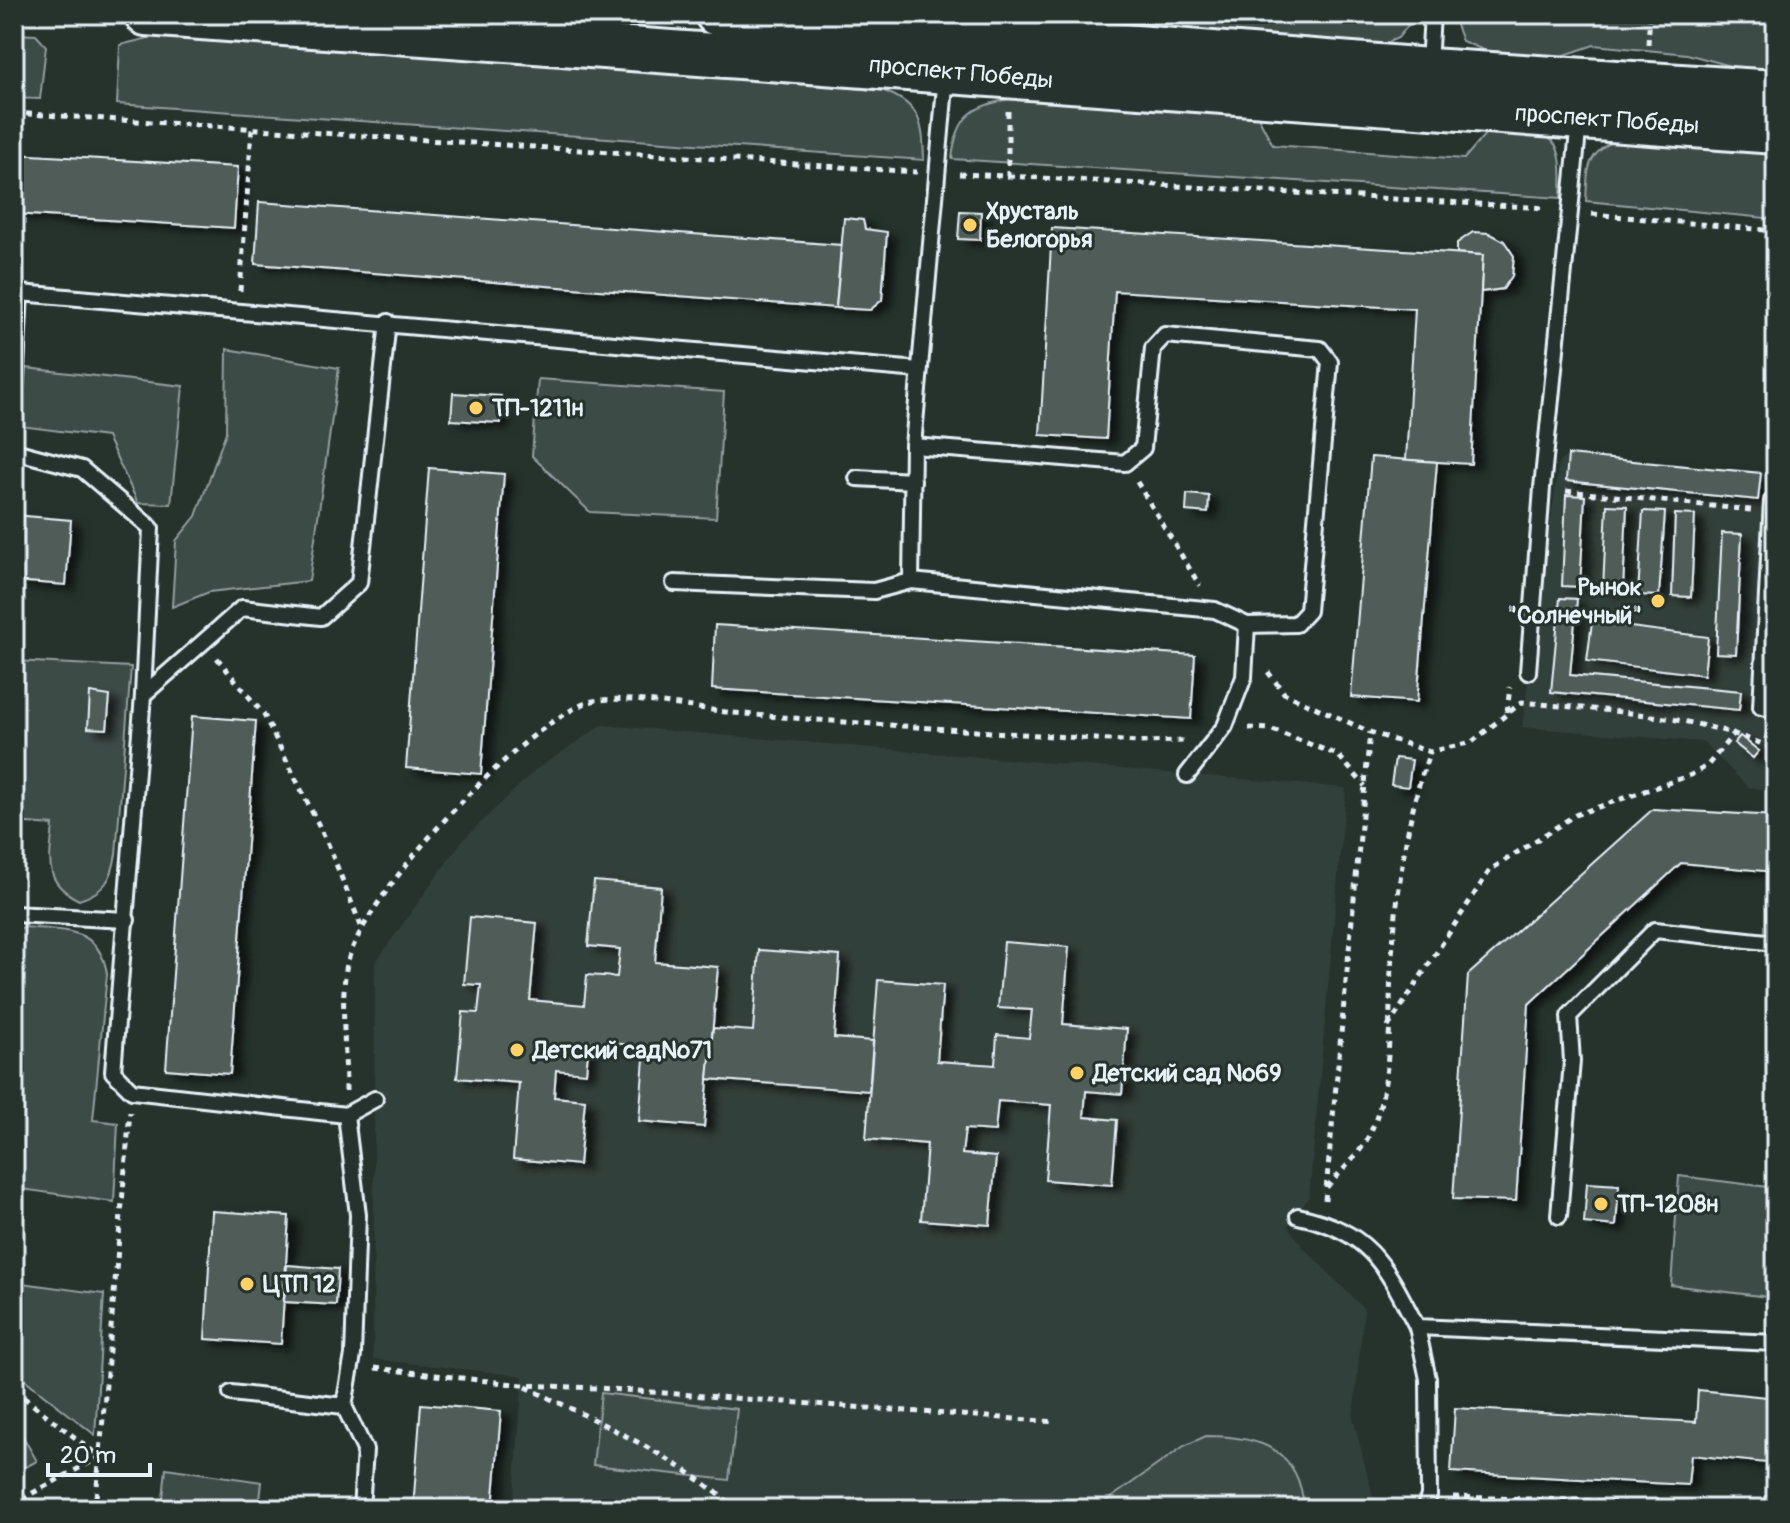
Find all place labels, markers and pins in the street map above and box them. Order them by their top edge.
place label: Хрусталь Белогорья [986,197,1092,254]
marker: Хрусталь Белогорья [961,216,979,234]
place label: ТП-1211н [491,394,584,423]
marker: ТП-1211н [467,399,485,417]
place label: Рынок "Солнечный" [1507,573,1642,630]
marker: Рынок "Солнечный" [1649,592,1667,610]
place label: Детский сад№71 [531,1036,712,1065]
marker: Детский сад№71 [508,1041,526,1059]
place label: Детский сад №69 [1091,1059,1282,1088]
marker: Детский сад №69 [1068,1064,1086,1082]
place label: ТП-1208н [1616,1190,1718,1219]
marker: ТП-1208н [1592,1195,1610,1213]
place label: ЦТП 12 [263,1270,336,1299]
marker: ЦТП 12 [238,1275,256,1293]

